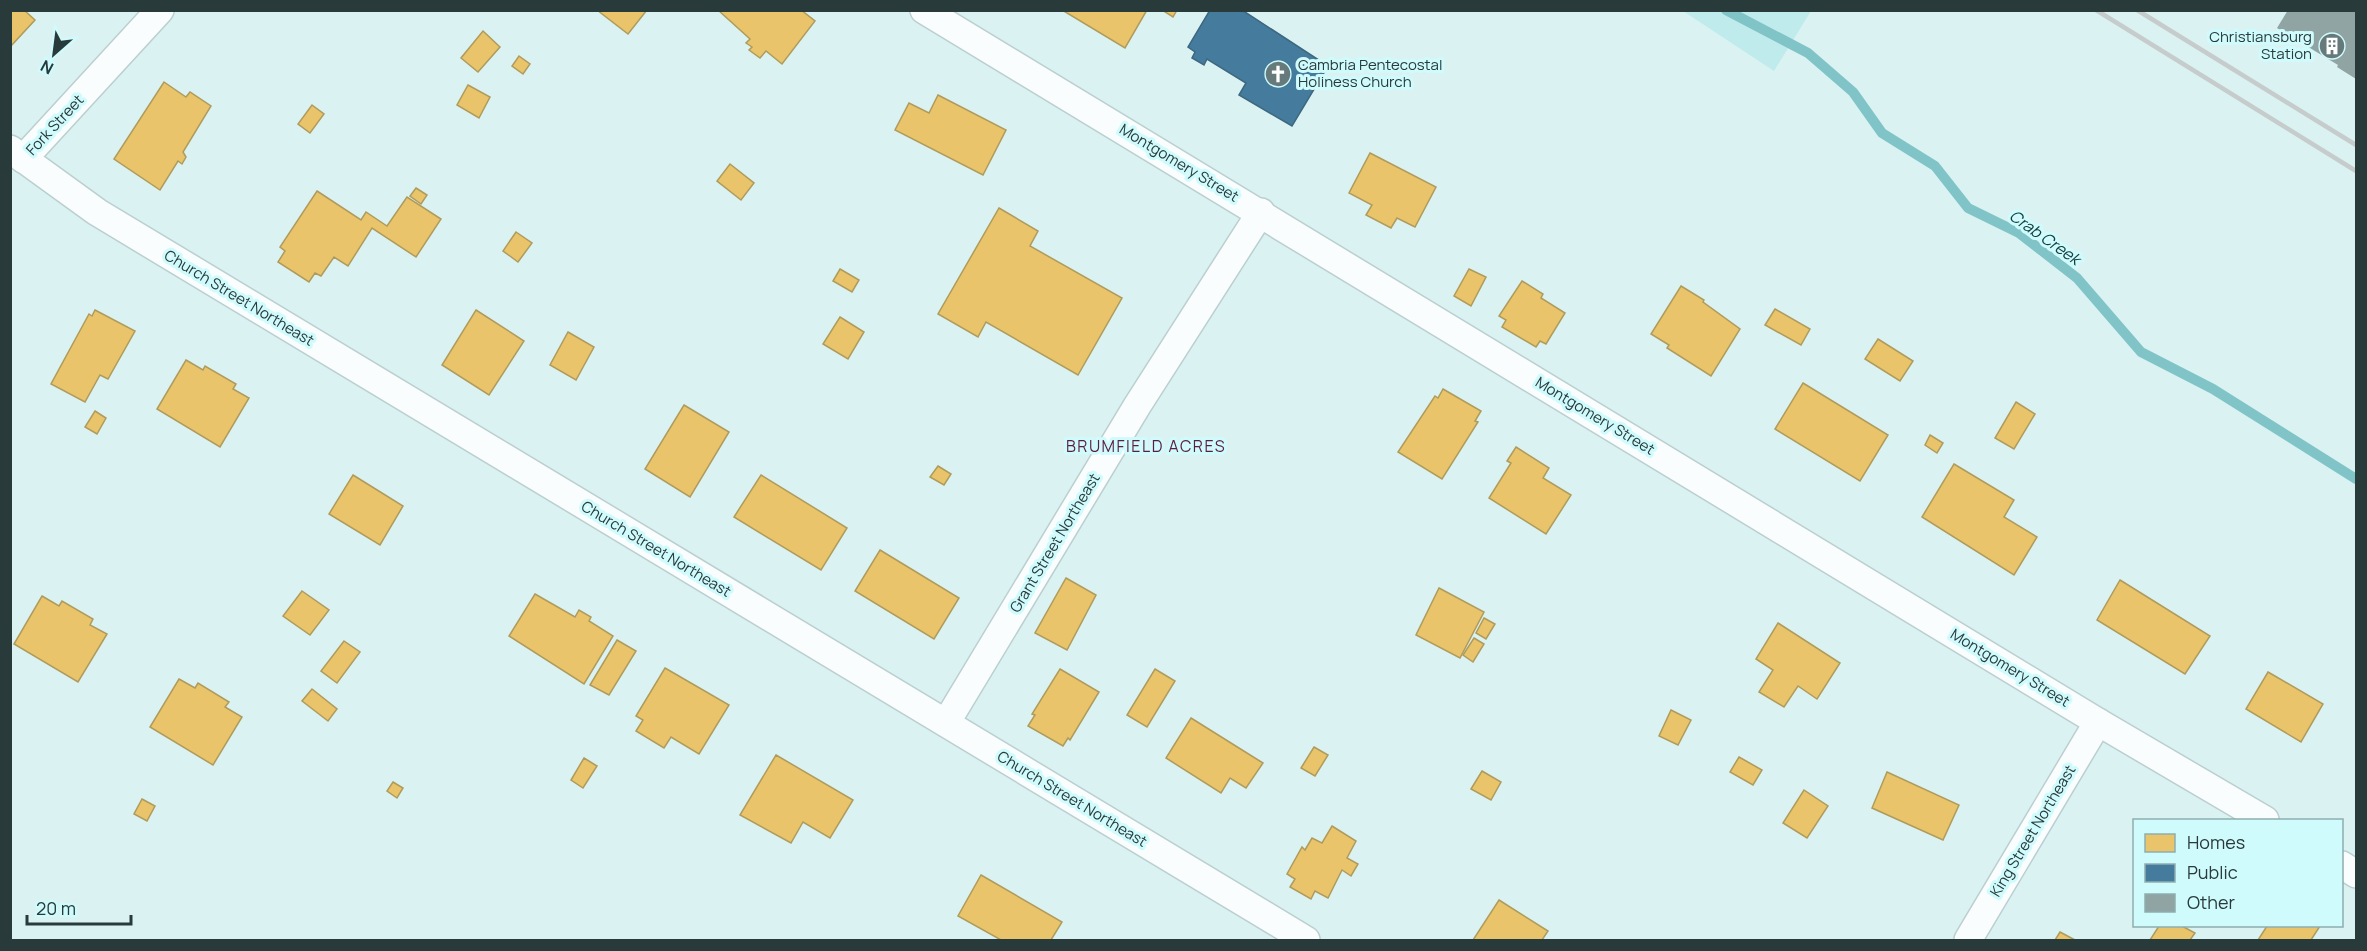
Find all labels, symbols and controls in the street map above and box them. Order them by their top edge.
north arrow [24,24,84,84]
place label: Christiansburg Station [2209,26,2312,64]
building icon: Christiansburg Station [2317,31,2347,61]
place label: Cambria Pentecostal Holiness Church [1298,54,1442,92]
text: N [37,55,57,80]
church icon: Cambria Pentecostal Holiness Church [1263,59,1293,89]
street label: Fork Street [21,90,88,160]
street label: Montgomery Street [1116,119,1243,207]
water label: Crab Creek [2005,204,2087,271]
street label: Church Street Northeast [160,244,318,351]
street label: Montgomery Street [1532,372,1659,460]
district label: BRUMFIELD ACRES [1066,435,1226,457]
street label: Grant Street Northeast [1005,469,1105,616]
street label: Church Street Northeast [577,495,735,602]
street label: Montgomery Street [1947,624,2074,712]
street label: Church Street Northeast [993,745,1151,852]
street label: King Street Northeast [1985,761,2080,901]
legend [2133,819,2343,927]
text: Homes [2187,830,2245,854]
text: Public [2187,860,2238,884]
scale bar [27,888,130,926]
text: Other [2187,890,2235,914]
text: 20 m [36,896,76,920]

